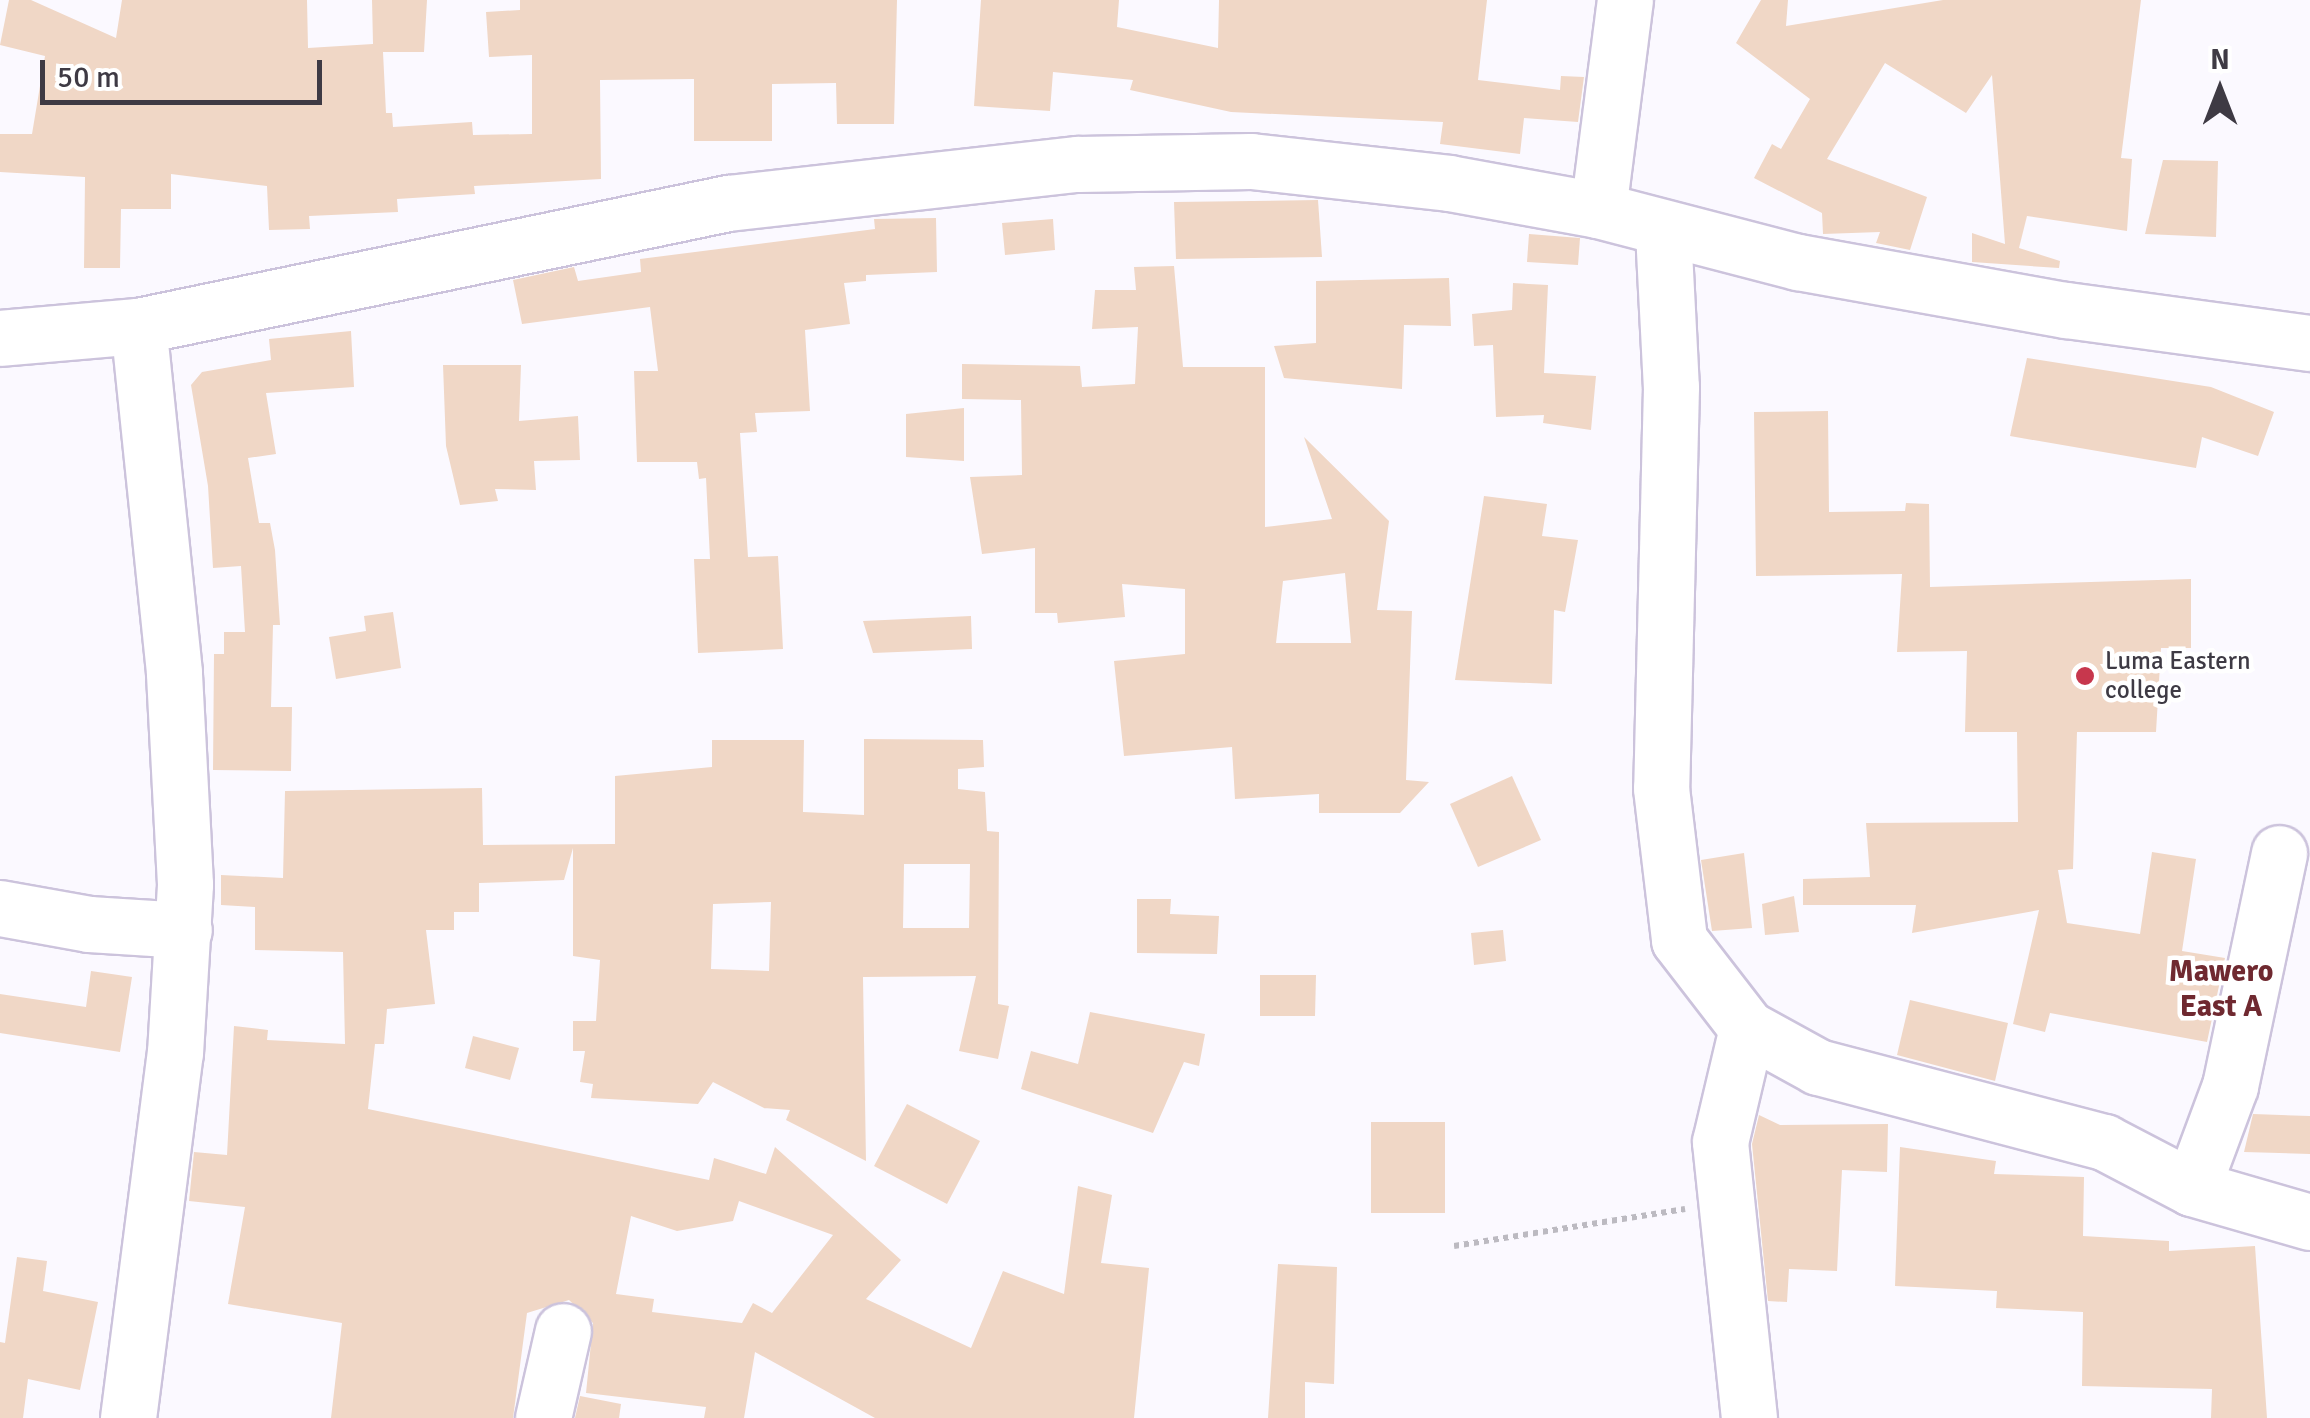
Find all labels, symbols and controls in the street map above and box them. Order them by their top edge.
scale bar [45,40,328,102]
north arrow [2170,40,2270,140]
text: N [2210,43,2230,77]
text: 50 m [57,59,120,96]
place label: Luma Eastern college [2105,647,2251,706]
marker: Luma Eastern college [2074,665,2096,687]
district label: Mawero East A [2169,954,2273,1024]

